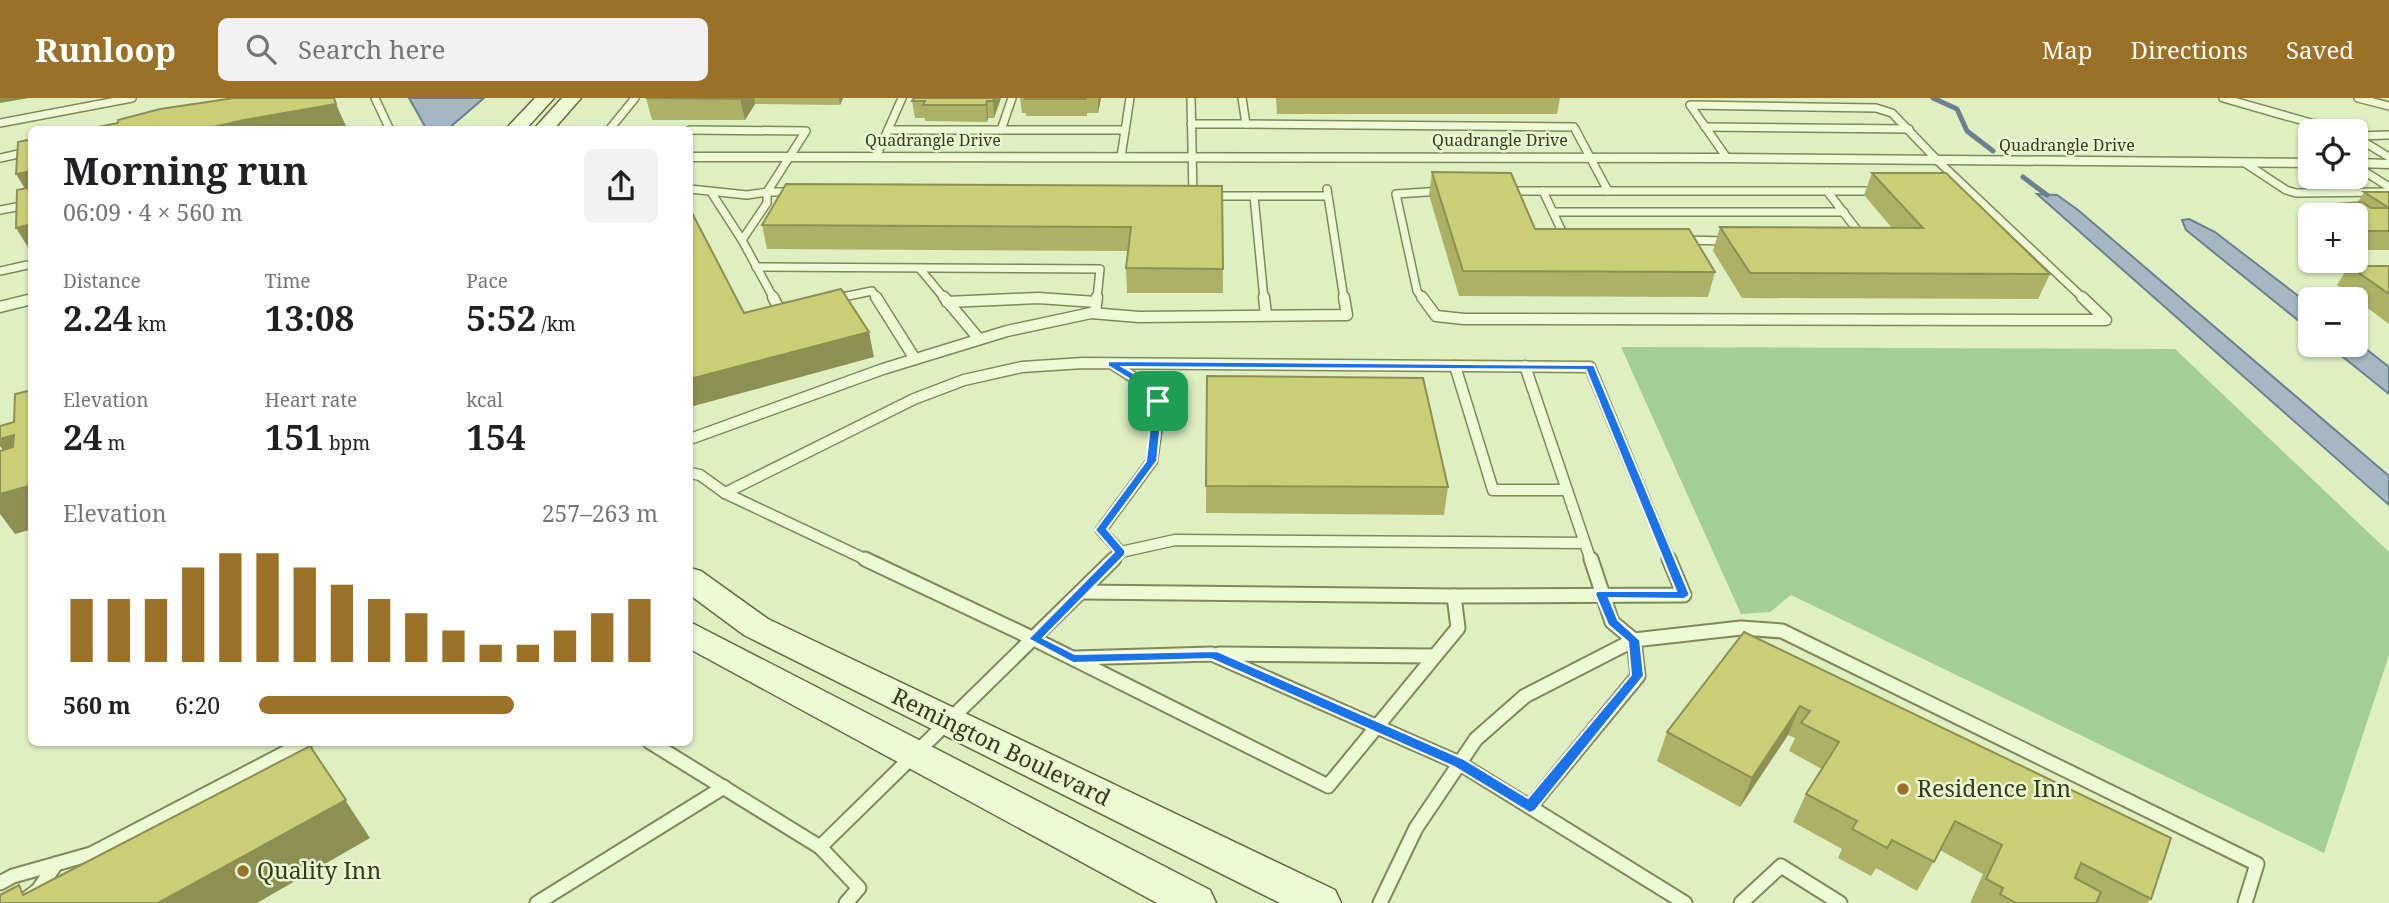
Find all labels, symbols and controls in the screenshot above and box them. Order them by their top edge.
search box [218,18,708,81]
text: Runloop [35,27,176,72]
icon: search [242,30,280,68]
text: Search here [298,31,446,67]
text: Map [2042,33,2093,66]
text: Directions [2131,33,2248,66]
text: Saved [2286,33,2354,66]
map controls [2298,119,2368,357]
button: locate [2298,119,2368,189]
street label: Quadrangle Drive [865,129,1001,151]
street label: Quadrangle Drive [1432,129,1568,151]
street label: Quadrangle Drive [1999,134,2135,156]
text: Morning run [63,144,308,196]
button: share [584,149,658,223]
text: 06:09 · 4 × 560 m [63,196,243,228]
button: + [2298,203,2368,273]
text: Distance [63,268,141,294]
text: Time [265,268,311,294]
text: Pace [466,268,508,294]
button: − [2298,287,2368,357]
text: 2.24 [63,294,133,341]
text: 13:08 [265,294,354,341]
text: 5:52 [466,294,536,341]
text: km [133,311,167,337]
text: /km [536,311,576,337]
pin [1128,371,1188,431]
icon: arrive [1139,382,1177,420]
text: Elevation [63,387,149,413]
text: Heart rate [265,387,357,413]
text: kcal [466,387,503,413]
text: 24 [63,413,103,460]
text: 151 [265,413,324,460]
text: 154 [466,413,526,460]
text: m [103,430,125,456]
text: bpm [324,430,370,456]
text: Elevation [63,497,167,529]
text: 257–263 m [542,497,658,529]
street label: Remington Boulevard [887,679,1116,813]
text: 560 m [63,689,131,721]
text: 6:20 [175,689,220,721]
place label: Residence Inn [1917,772,2071,804]
marker: Residence Inn [1895,781,1911,797]
place label: Quality Inn [257,854,381,886]
marker: Quality Inn [235,863,251,879]

